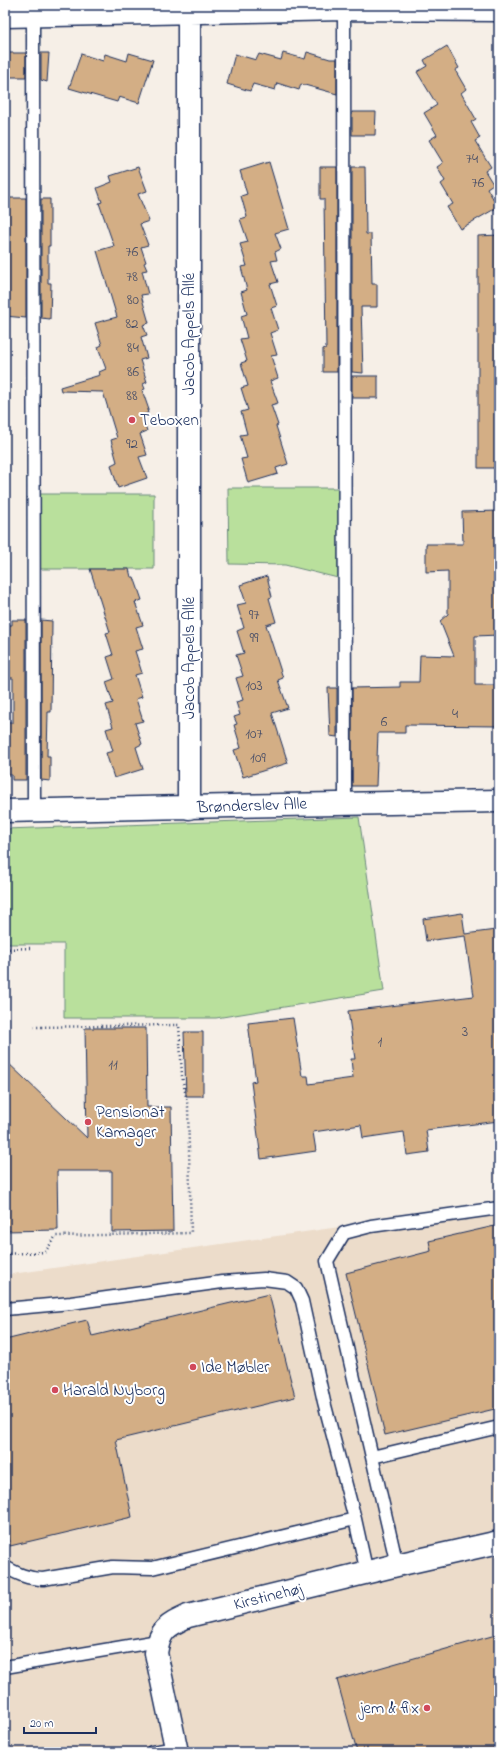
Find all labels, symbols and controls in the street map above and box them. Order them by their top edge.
house number: 74 [466,148,478,170]
house number: 76 [472,172,485,194]
house number: 76 [126,241,139,263]
house number: 78 [126,266,138,288]
street label: Jacob Appels Allé [177,272,202,395]
house number: 80 [127,289,140,311]
house number: 82 [125,313,139,335]
house number: 84 [127,337,139,359]
house number: 86 [127,361,140,383]
house number: 88 [126,385,138,407]
place label: Teboxen [140,408,199,433]
marker: Teboxen [127,415,137,425]
house number: 92 [126,433,139,455]
street label: Jacob Appels Allé [177,596,202,719]
house number: 97 [249,604,259,626]
house number: 99 [249,627,259,649]
house number: 103 [245,675,263,697]
house number: 4 [452,703,458,725]
house number: 6 [381,711,388,733]
house number: 107 [245,723,263,745]
house number: 109 [250,747,266,769]
street label: Brønderslev Alle [196,792,308,820]
house number: 3 [462,1021,468,1043]
house number: 1 [378,1031,383,1053]
house number: 11 [108,1054,118,1076]
place label: Pensionat Kamager [96,1100,165,1147]
marker: Pensionat Kamager [83,1117,93,1127]
place label: Ide Møbler [201,1355,270,1380]
marker: Ide Møbler [188,1362,198,1372]
place label: Harald Nyborg [63,1378,165,1405]
marker: Harald Nyborg [50,1385,60,1395]
street label: Kirstinehøj [231,1576,306,1618]
place label: jem & fix [358,1696,419,1721]
marker: jem & fix [422,1703,432,1713]
scale bar [24,1709,96,1735]
text: 20 m [30,1715,53,1733]

